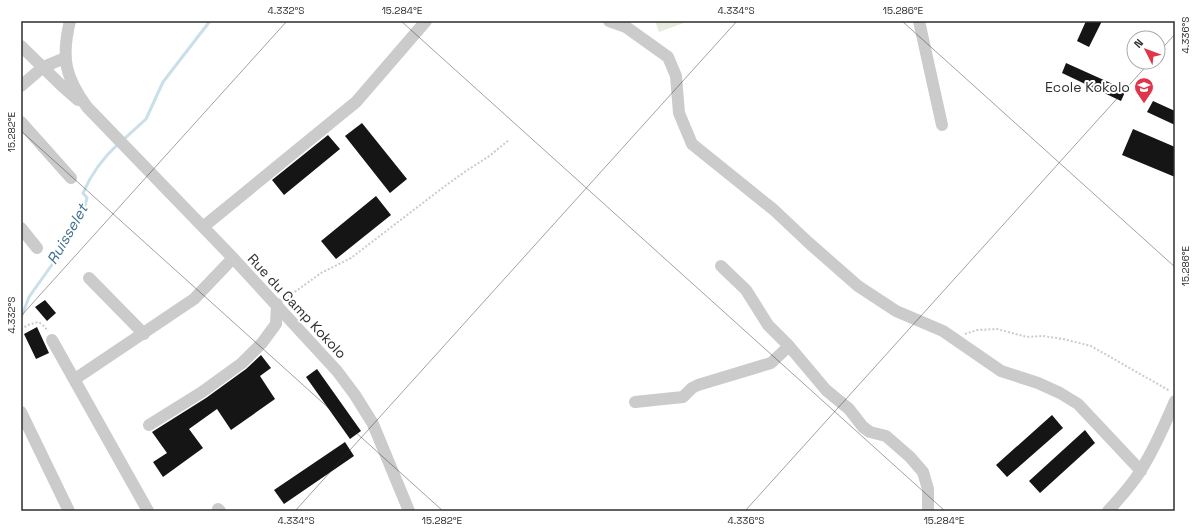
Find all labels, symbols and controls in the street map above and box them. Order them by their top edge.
text: 4.332°S [268,4,304,17]
text: 15.284°E [382,4,423,17]
text: 4.334°S [717,4,755,17]
text: 15.286°E [883,4,924,17]
text: 4.336°S [1179,17,1192,53]
north arrow [1126,30,1166,70]
text: N [1131,36,1146,51]
school or university icon: Ecole Kokolo [1133,76,1155,104]
place label: Ecole Kokolo [1045,78,1130,96]
text: 15.282°E [5,111,18,152]
water label: Ruisselet [42,199,93,267]
text: 15.286°E [1179,245,1192,286]
street label: Rue du Camp Kokolo [244,250,350,362]
text: 4.332°S [5,297,18,333]
text: 4.334°S [277,514,315,527]
text: 15.282°E [422,514,463,527]
text: 4.336°S [728,514,764,527]
text: 15.284°E [924,514,965,527]

